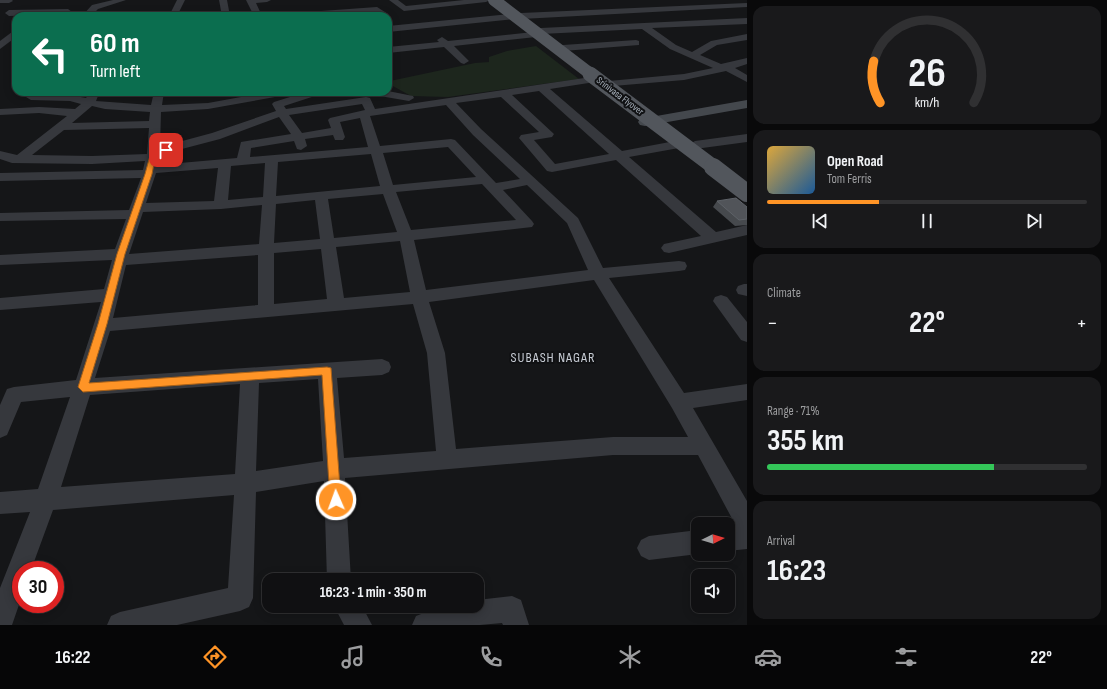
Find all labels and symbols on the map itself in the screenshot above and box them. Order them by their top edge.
street label: Srinivasa Flyover [594,74,646,118]
pin [149,133,183,167]
district label: SUBASH NAGAR [511,349,595,366]
position arrow [315,479,357,521]
north arrow [691,517,735,561]
speed limit sign: 30 [12,561,64,613]

